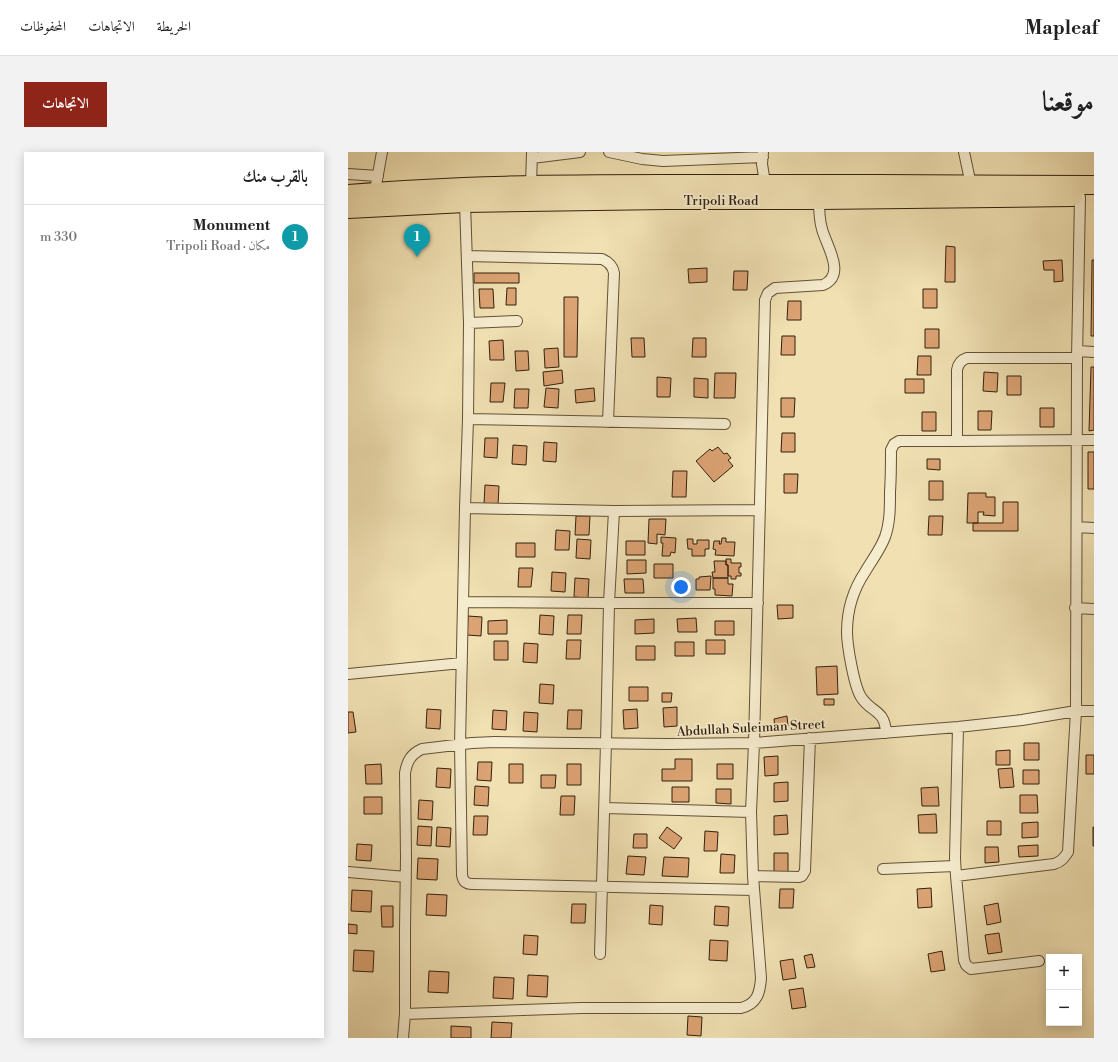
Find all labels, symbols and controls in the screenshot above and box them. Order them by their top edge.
text: Mapleaf [1025,16,1098,40]
text: المحفوظات [20,18,66,36]
text: الاتجاهات [88,18,135,36]
text: الخريطة [157,18,191,36]
button: الاتجاهات [24,82,107,127]
text: موقعنا [1042,85,1094,120]
text: بالقرب منك [242,166,308,188]
street label: Tripoli Road [684,193,759,209]
text: Monument [193,216,270,235]
pin: 1 [404,224,430,257]
text: 330 m [40,229,77,245]
text: 1 [292,229,298,245]
text: مكان · Tripoli Road [166,238,270,254]
your location [671,577,691,597]
street label: Abdullah Suleiman Street [675,716,826,740]
map controls [1046,954,1082,1026]
button: + [1046,954,1082,990]
button: − [1046,990,1082,1026]

